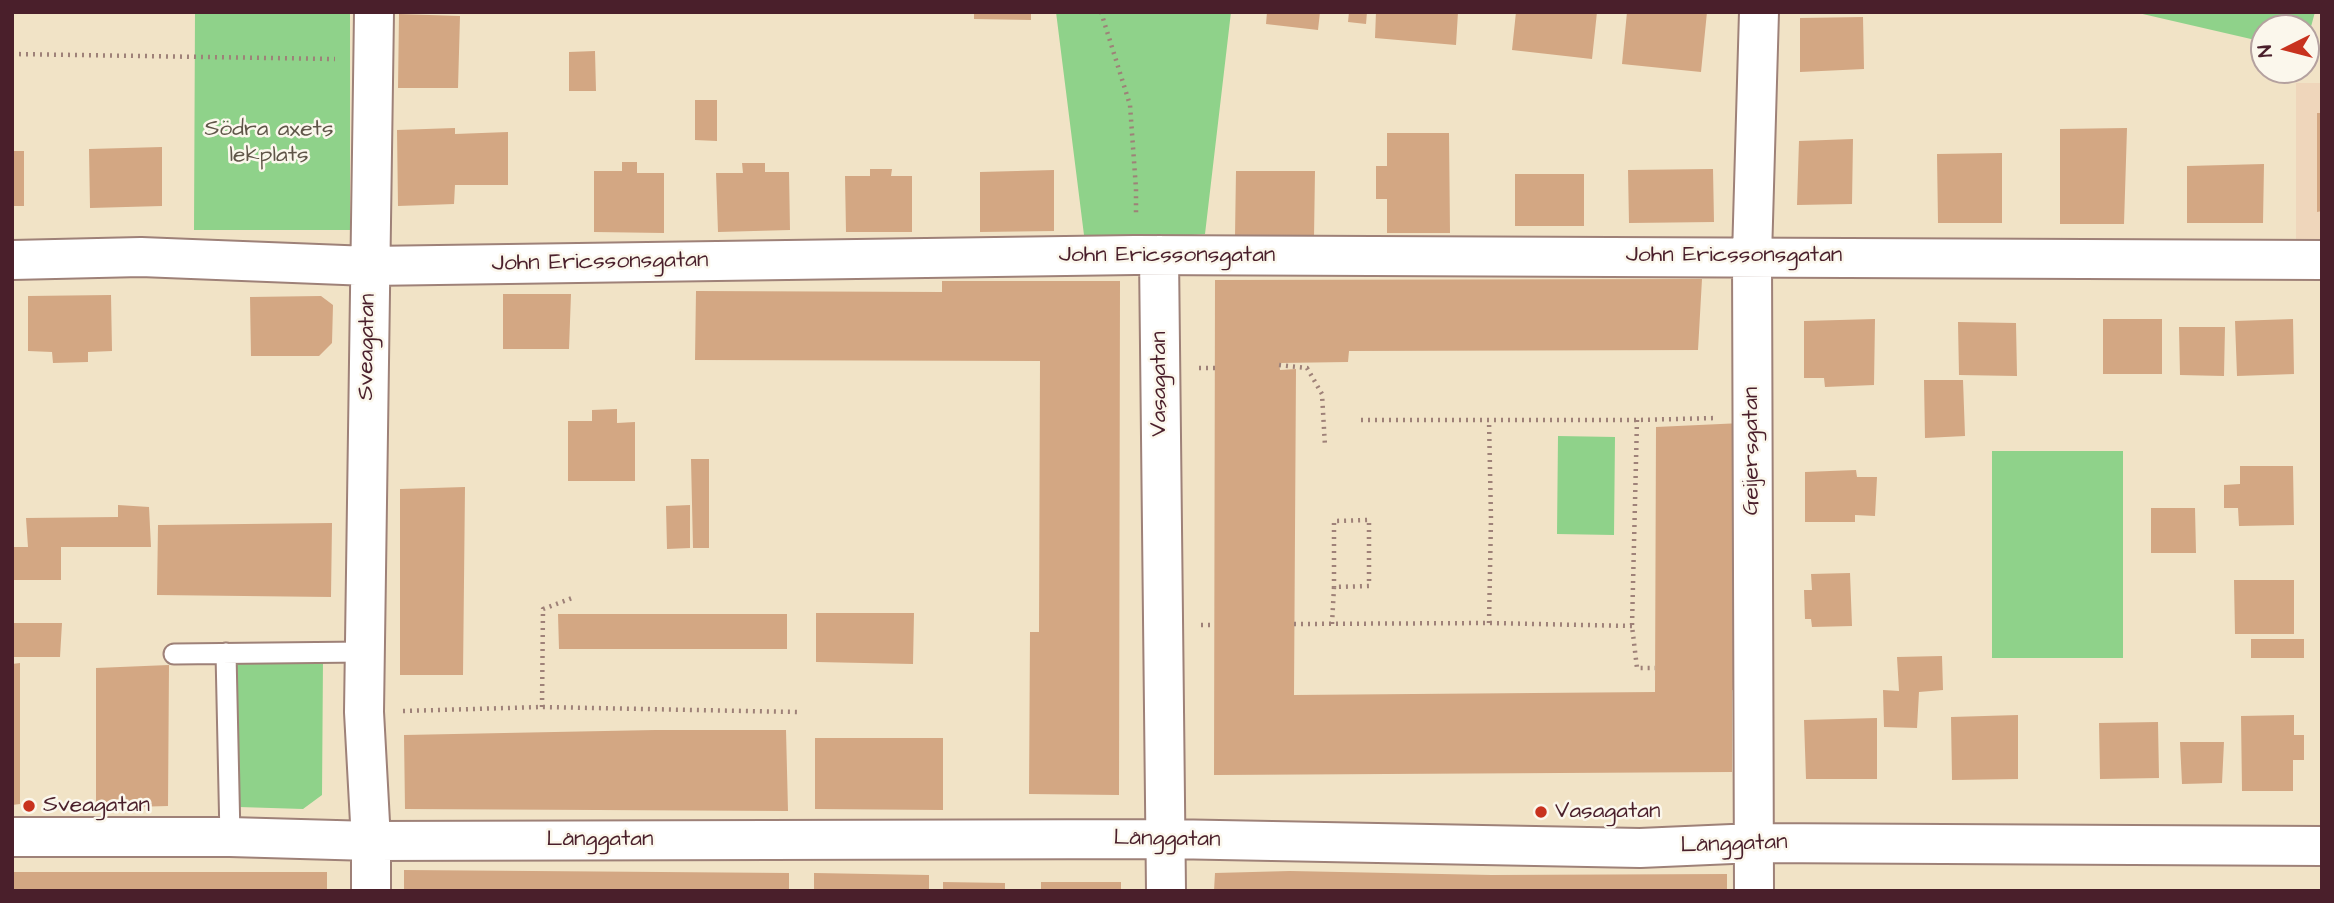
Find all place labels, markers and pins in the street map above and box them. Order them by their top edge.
place label: Sveagatan [43,792,150,820]
marker: Sveagatan [21,798,37,814]
place label: Vasagatan [1555,798,1660,826]
marker: Vasagatan [1533,804,1549,820]

